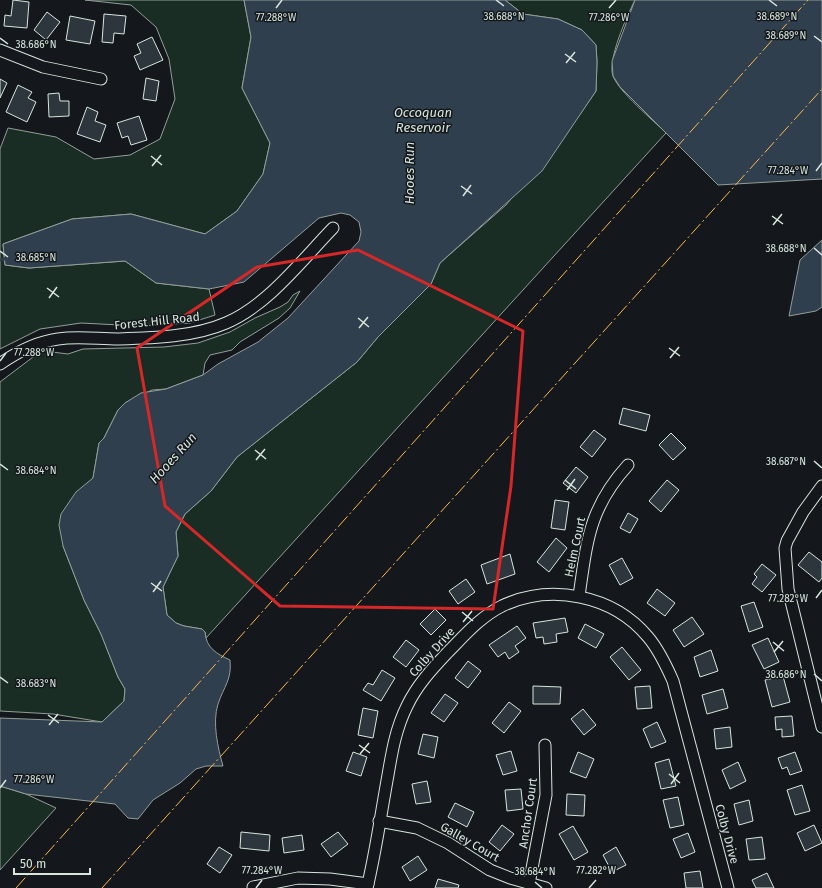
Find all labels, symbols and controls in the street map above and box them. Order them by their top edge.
text: 38.688°N [483,11,525,23]
text: 38.689°N [757,11,797,23]
text: 77.288°W [256,12,297,24]
text: 77.286°W [589,12,630,24]
text: 38.689°N [766,30,806,42]
text: 38.686°N [16,39,56,51]
water label: Occoquan Reservoir [394,105,452,135]
water label: Hooes Run [402,142,417,204]
text: 77.284°W [768,165,809,177]
text: 38.688°N [765,243,807,255]
text: 38.685°N [16,252,56,264]
street label: Forest Hill Road [114,310,200,332]
text: 77.288°W [14,347,55,359]
water label: Hooes Run [146,430,200,486]
text: 38.687°N [766,456,806,468]
text: 38.684°N [15,465,57,477]
street label: Helm Court [562,515,588,578]
text: 77.282°W [768,593,809,605]
street label: Colby Drive [406,625,458,679]
text: 38.686°N [766,669,806,681]
text: 38.683°N [16,678,56,690]
text: 77.286°W [14,774,55,786]
street label: Anchor Court [516,776,540,849]
street label: Colby Drive [712,803,742,865]
street label: Galley Court [438,819,503,865]
scale bar [14,850,90,876]
text: 50 m [20,857,46,871]
text: 77.284°W [242,865,283,877]
text: 77.282°W [576,865,617,877]
text: 38.684°N [514,866,556,878]

